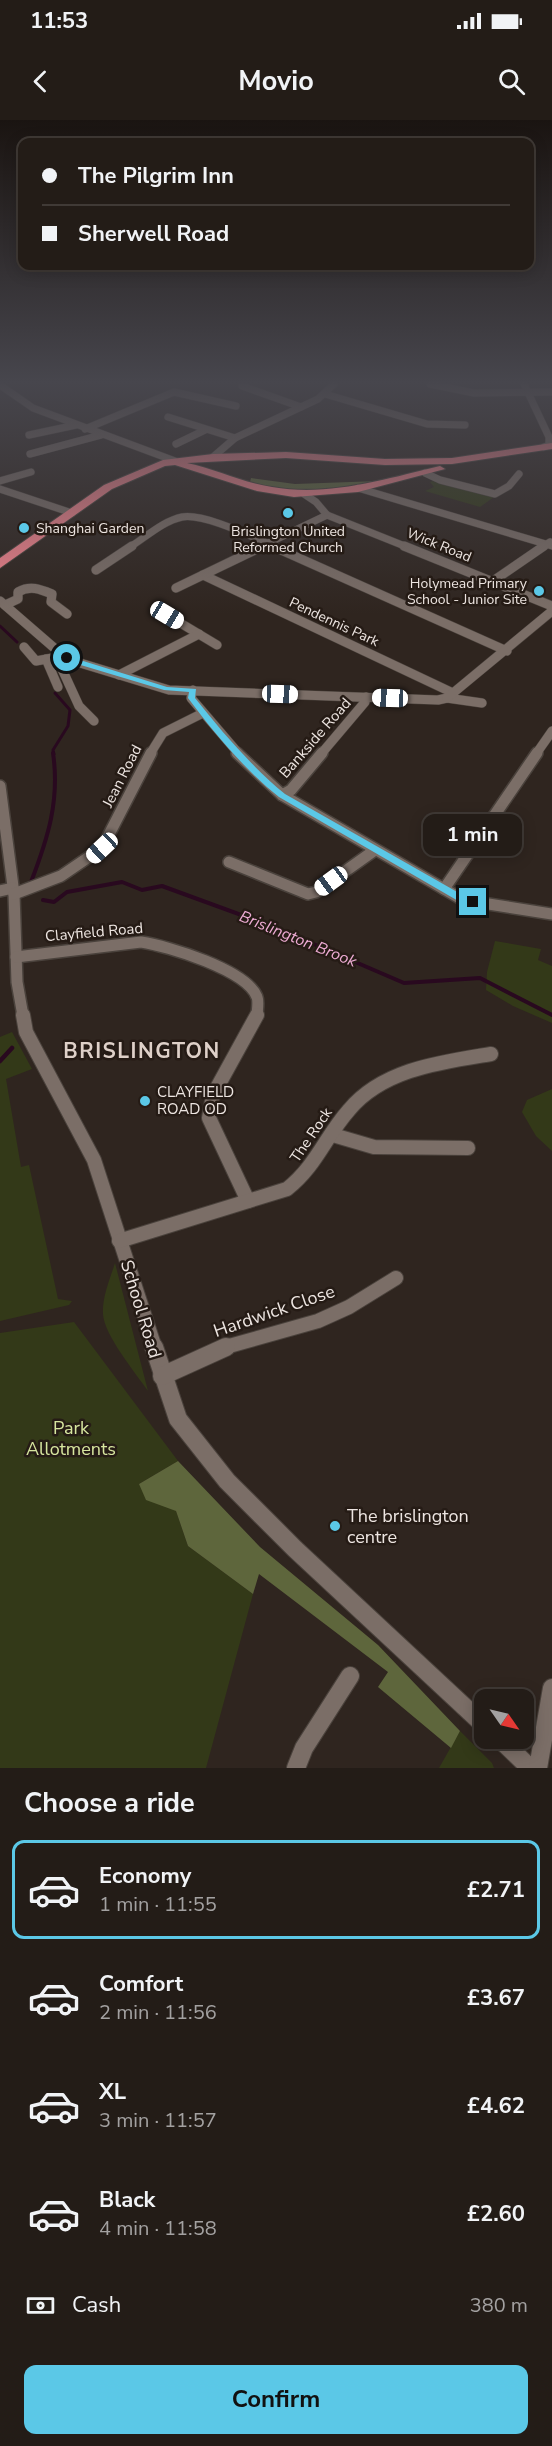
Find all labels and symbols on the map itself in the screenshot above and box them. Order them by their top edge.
marker: Brislington United Reformed Church [281,506,295,520]
place label: Shanghai Garden [36,519,144,538]
marker: Shanghai Garden [17,521,31,535]
place label: Brislington United Reformed Church [231,522,345,557]
street label: Wick Road [404,523,474,567]
place label: Holymead Primary School - Junior Site [407,574,528,609]
marker: Holymead Primary School - Junior Site [532,584,546,598]
street label: Pendennis Park [286,593,383,652]
car [147,598,187,632]
route start [53,644,80,671]
car [262,684,298,704]
car [372,688,408,708]
street label: Bankside Road [275,694,355,782]
street label: Jean Road [97,741,146,812]
callout: 1 min [424,815,522,857]
car [83,829,121,867]
car [311,863,351,899]
route end [459,888,486,915]
water label: Brislington Brook [236,905,361,973]
street label: Clayfield Road [44,918,144,946]
district label: BRISLINGTON [63,1037,221,1065]
place label: CLAYFIELD ROAD OD [157,1082,234,1119]
marker: CLAYFIELD ROAD OD [138,1094,152,1108]
street label: The Rock [285,1103,337,1166]
street label: School Road [115,1257,167,1361]
street label: Hardwick Close [210,1279,338,1343]
park label: Park Allotments [26,1416,116,1461]
place label: The brislington centre [347,1504,469,1549]
marker: The brislington centre [328,1519,342,1533]
north arrow [474,1689,534,1749]

